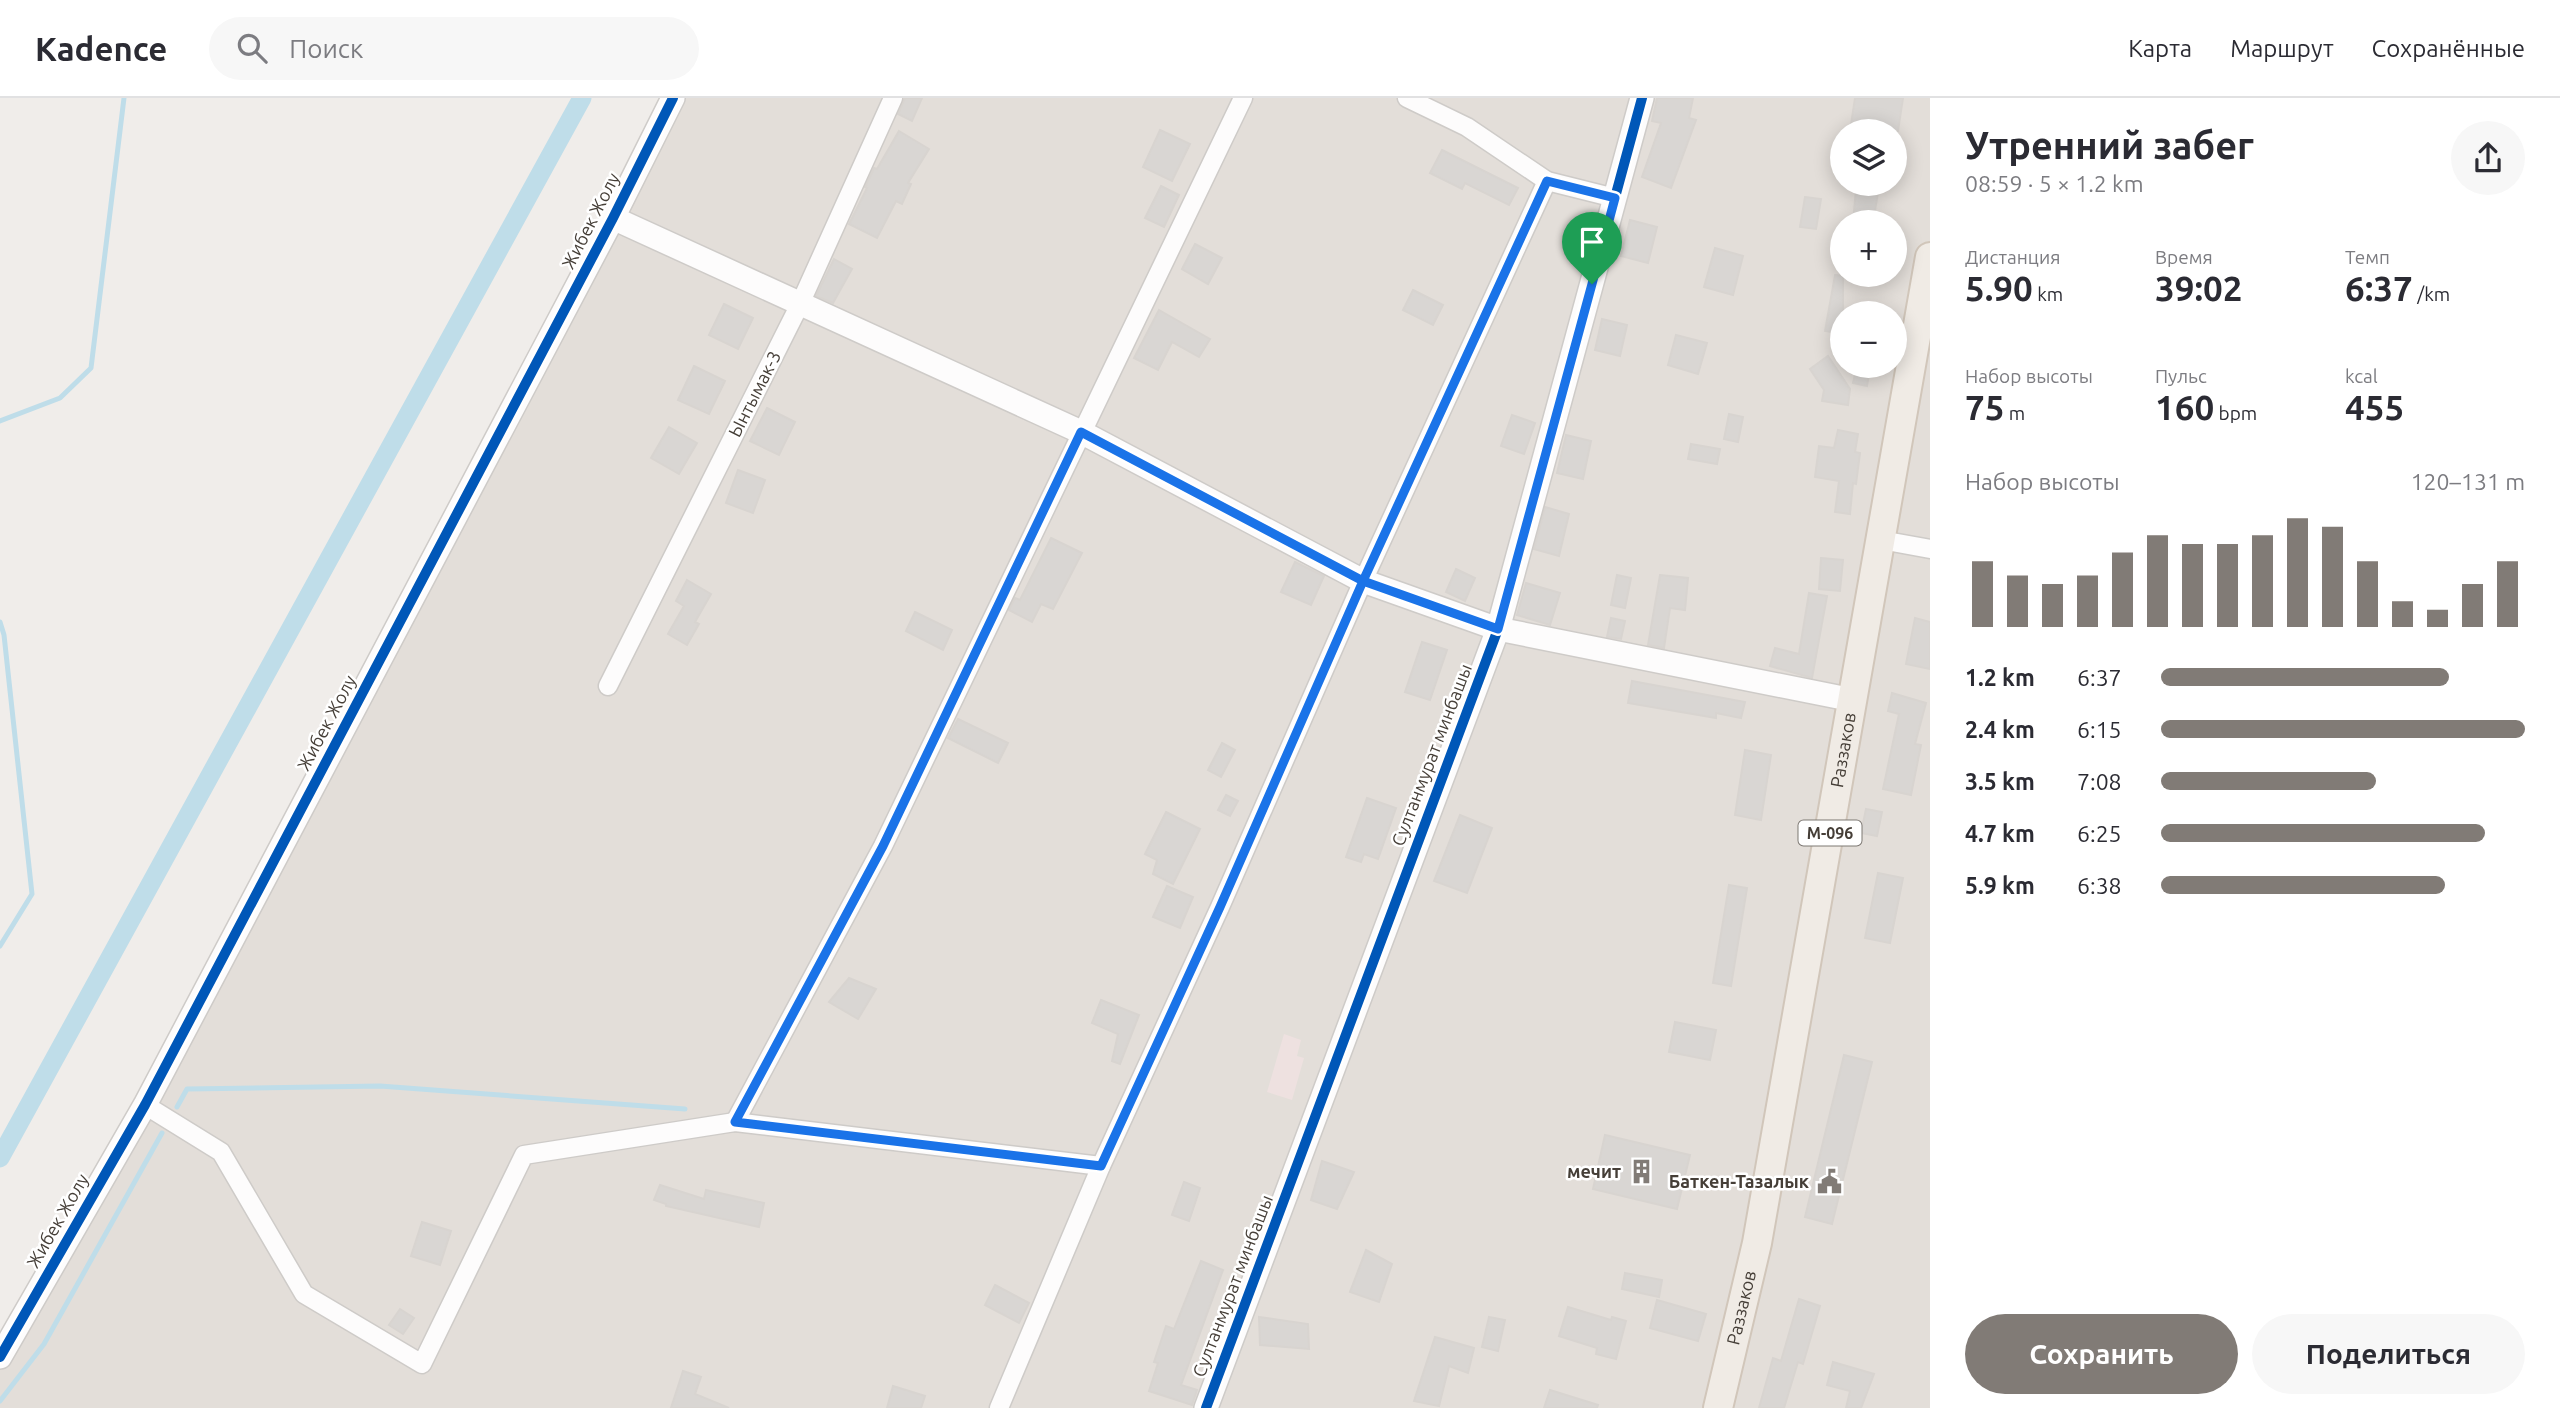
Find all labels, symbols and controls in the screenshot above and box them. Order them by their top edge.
search box [209,17,699,80]
icon: search [233,29,271,67]
text: Kadence [35,30,167,67]
text: Поиск [289,34,363,63]
text: Карта [2128,35,2192,62]
text: Маршрут [2230,35,2334,62]
text: Сохранённые [2372,35,2525,62]
map controls [1830,119,1907,378]
button: layers [1830,119,1907,196]
button: share [2451,121,2525,195]
text: Утренний забег [1965,124,2254,166]
street label: Жибек Жолу [557,169,623,272]
text: 08:59 · 5 × 1.2 km [1965,171,2144,196]
button: + [1830,210,1907,287]
pin [1562,212,1622,284]
icon: arrive [1573,223,1611,261]
text: Дистанция [1965,246,2060,268]
text: Время [2155,246,2213,268]
text: Темп [2345,246,2390,268]
text: 5.90 [1965,268,2033,308]
text: 39:02 [2155,268,2243,308]
text: 6:37 [2345,268,2413,308]
text: km [2033,283,2063,305]
text: /km [2413,283,2450,305]
button: − [1830,301,1907,378]
street label: Ынтымак-3 [724,347,784,440]
text: Набор высоты [1965,365,2093,387]
text: Пульс [2155,365,2207,387]
text: kcal [2345,365,2378,387]
text: 75 [1965,387,2004,427]
text: 160 [2155,387,2214,427]
text: 455 [2345,387,2404,427]
text: m [2004,402,2025,424]
text: bpm [2214,402,2257,424]
text: Набор высоты [1965,469,2120,494]
text: 120–131 m [2411,469,2525,494]
street label: Султанмурат минбашы [1387,661,1475,848]
text: 1.2 km [1965,665,2035,690]
text: 6:37 [2077,665,2122,690]
street label: Жибек Жолу [293,671,360,774]
street label: Раззаков [1826,711,1859,789]
text: 2.4 km [1965,717,2035,742]
text: 6:15 [2077,717,2122,742]
text: 3.5 km [1965,769,2035,794]
text: 7:08 [2077,769,2122,794]
road number: М-096 [1798,820,1862,846]
text: 4.7 km [1965,821,2035,846]
text: 6:25 [2077,821,2122,846]
text: 5.9 km [1965,873,2035,898]
text: 6:38 [2077,873,2122,898]
building icon: мечит [1627,1158,1655,1186]
place label: мечит [1567,1161,1621,1181]
public building icon: Баткен-Тазалык [1815,1168,1843,1196]
street label: Жибек Жолу [22,1170,92,1271]
place label: Баткен-Тазалык [1669,1171,1810,1191]
street label: Султанмурат минбашы [1188,1192,1276,1379]
street label: Раззаков [1722,1268,1759,1347]
button: Сохранить [1965,1314,2238,1394]
button: Поделиться [2252,1314,2525,1394]

